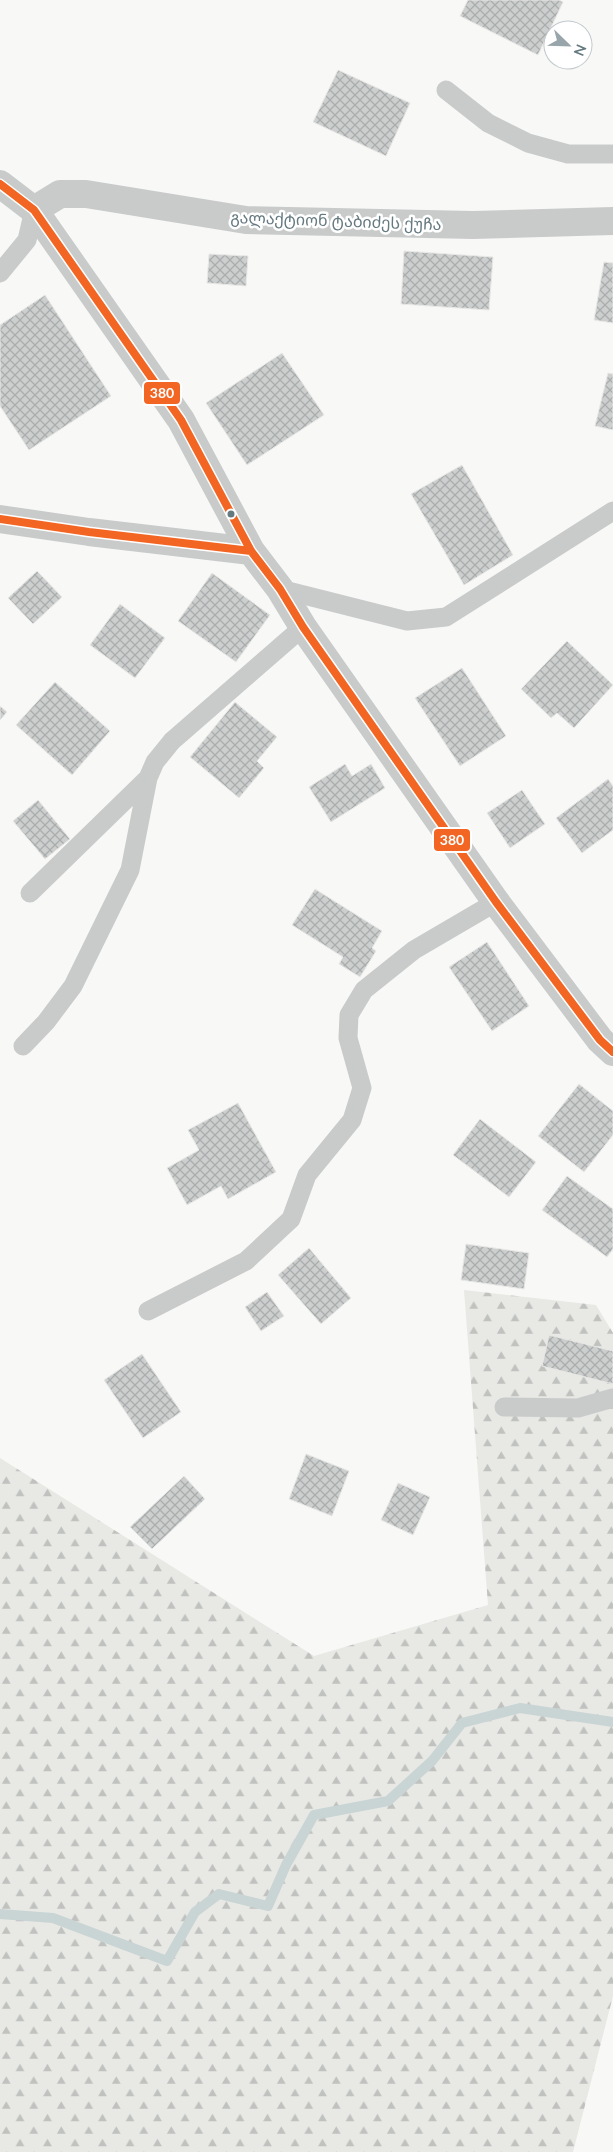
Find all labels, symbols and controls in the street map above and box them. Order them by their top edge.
north arrow [543,20,593,70]
text: N [570,42,590,59]
street label: გალაქტიონ ტაბიძეს ქუჩა [230,207,442,235]
line badge: 380 [143,381,181,405]
text: 380 [150,384,174,401]
unlabelled marker [226,509,236,519]
line badge: 380 [433,828,471,852]
text: 380 [440,831,464,848]

